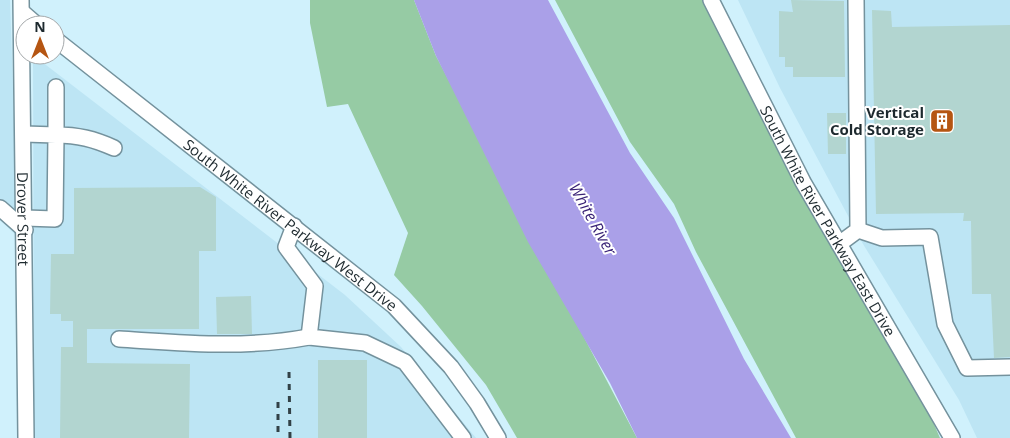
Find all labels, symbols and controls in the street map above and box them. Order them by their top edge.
north arrow [15,15,65,65]
text: N [34,17,46,36]
street label: South White River Parkway East Drive [756,102,901,340]
place label: Vertical Cold Storage [830,102,924,139]
building icon: Vertical Cold Storage [929,108,955,134]
street label: South White River Parkway West Drive [180,134,402,315]
street label: Drover Street [13,172,34,266]
water label: White River [564,179,622,260]

